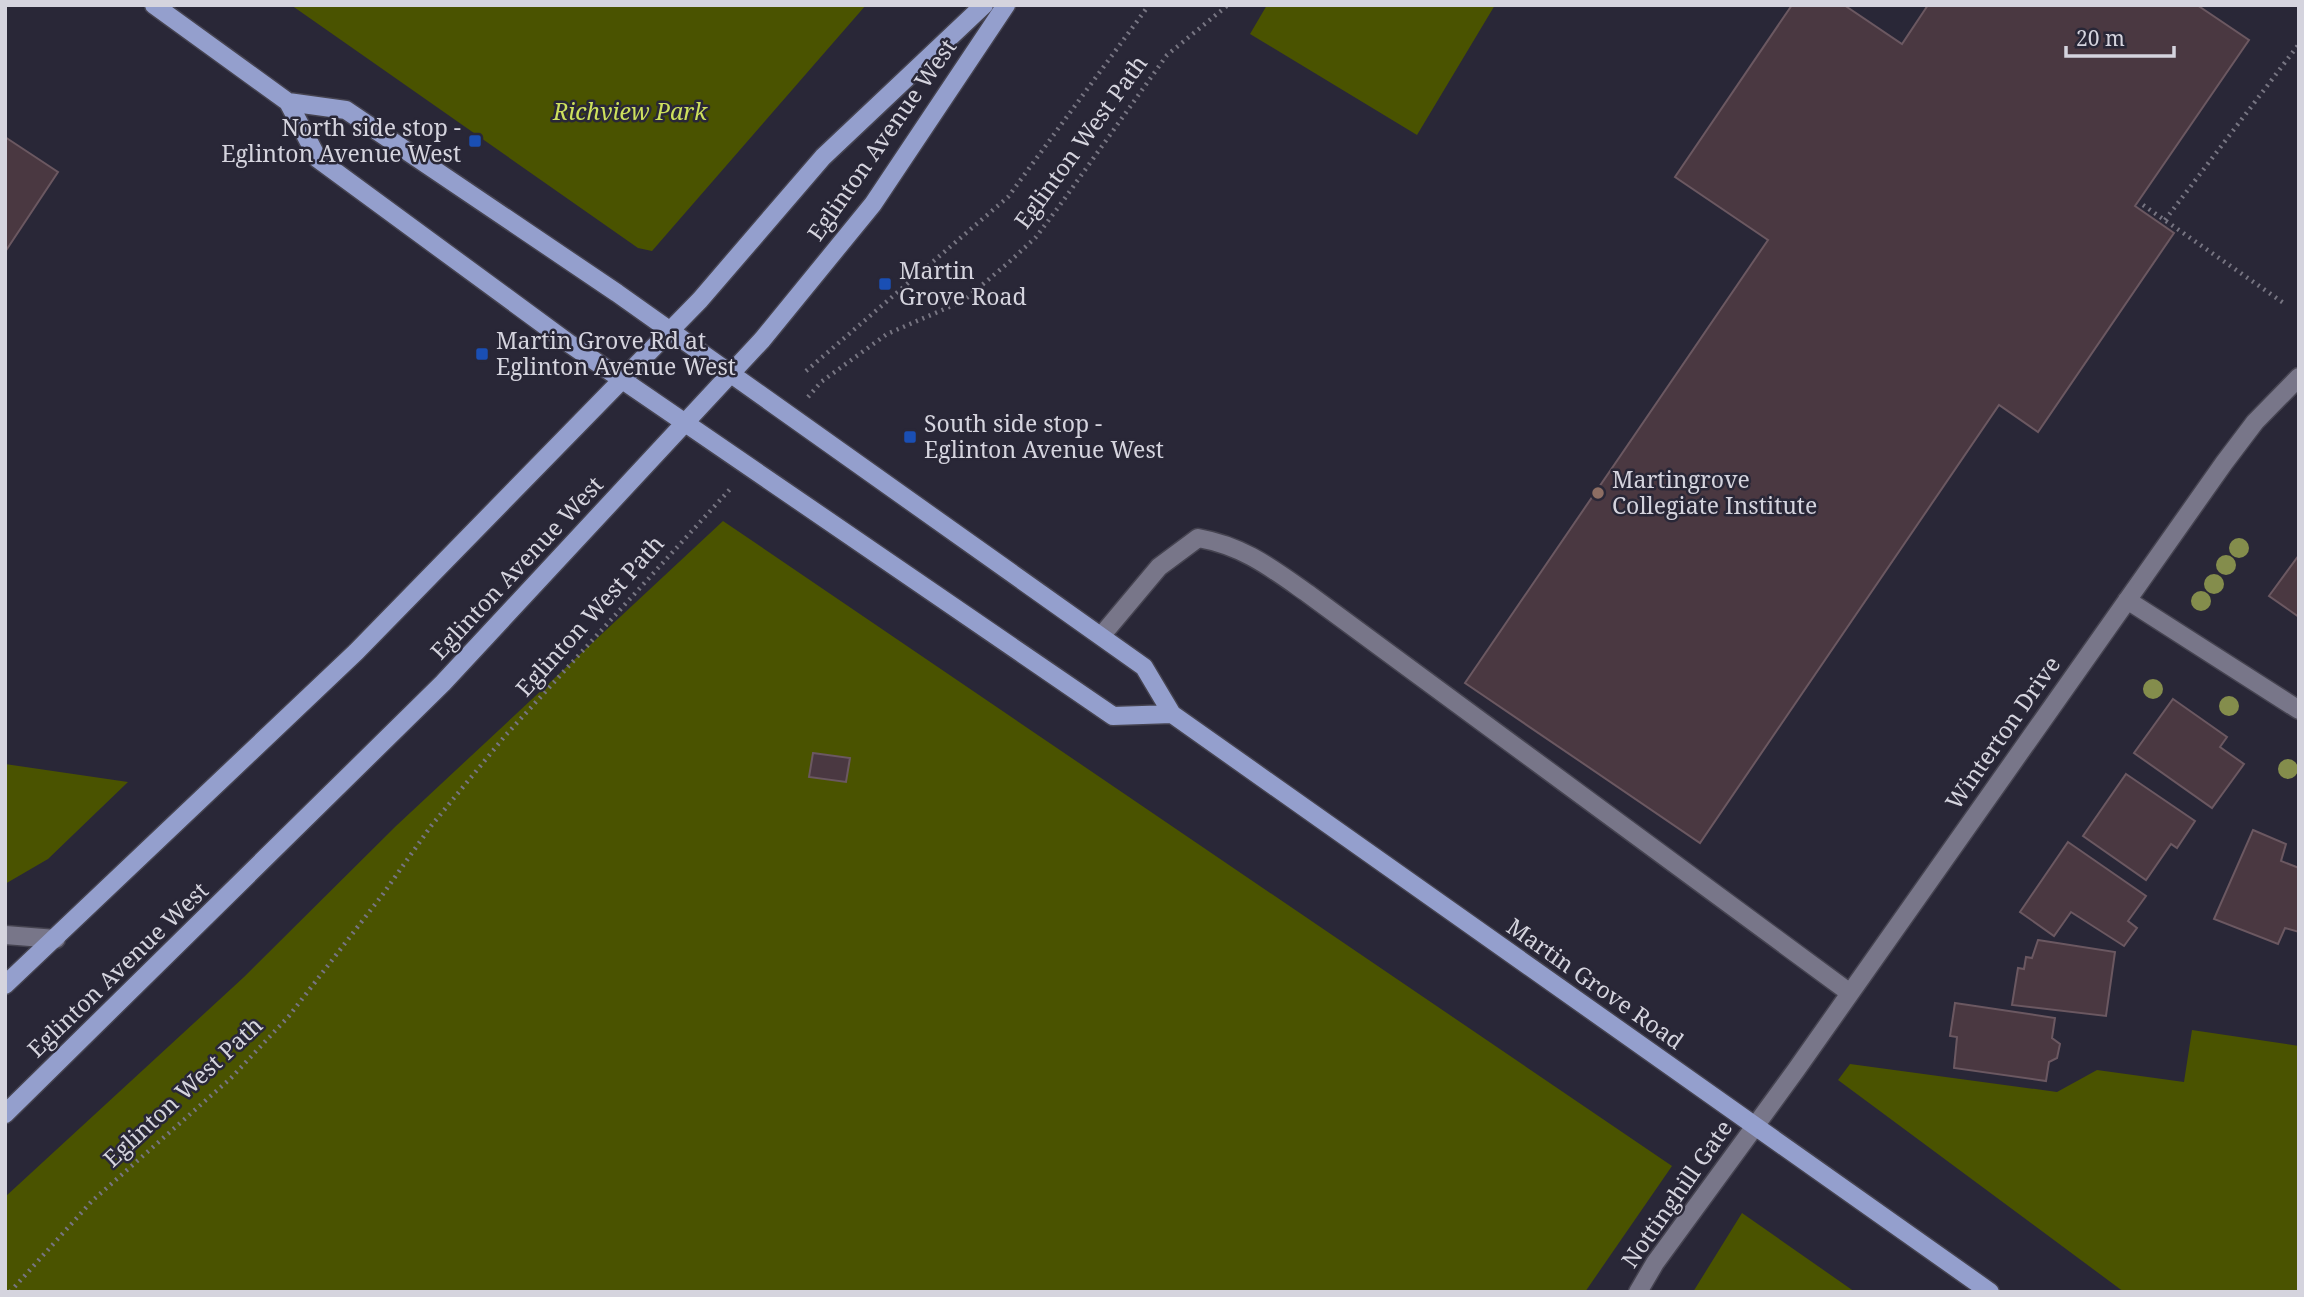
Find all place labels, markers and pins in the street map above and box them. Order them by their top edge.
place label: North side stop - Eglinton Avenue West [221,111,461,169]
marker: North side stop - Eglinton Avenue West [467,133,483,149]
place label: Martin Grove Road [899,254,1027,312]
marker: Martin Grove Road [877,276,893,292]
place label: Martin Grove Rd at Eglinton Avenue West [496,324,736,382]
marker: Martin Grove Rd at Eglinton Avenue West [474,346,490,362]
place label: South side stop - Eglinton Avenue West [924,407,1164,465]
marker: South side stop - Eglinton Avenue West [902,429,918,445]
place label: Martingrove Collegiate Institute [1612,463,1817,521]
marker: Martingrove Collegiate Institute [1590,485,1606,501]

